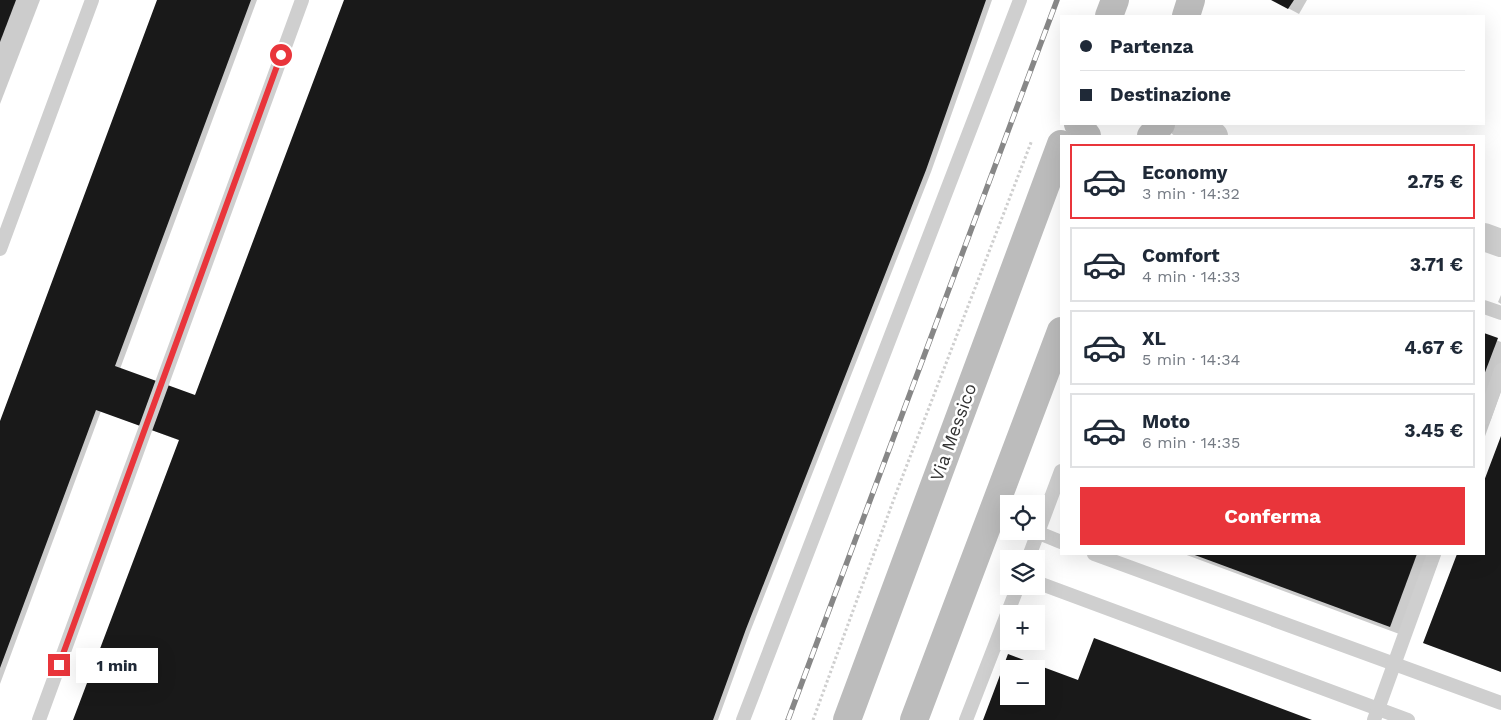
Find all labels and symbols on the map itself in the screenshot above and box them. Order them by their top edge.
route start [270,44,292,66]
street label: Via Messico [926,380,980,484]
callout: 1 min [76,648,159,682]
route end [48,654,70,676]

